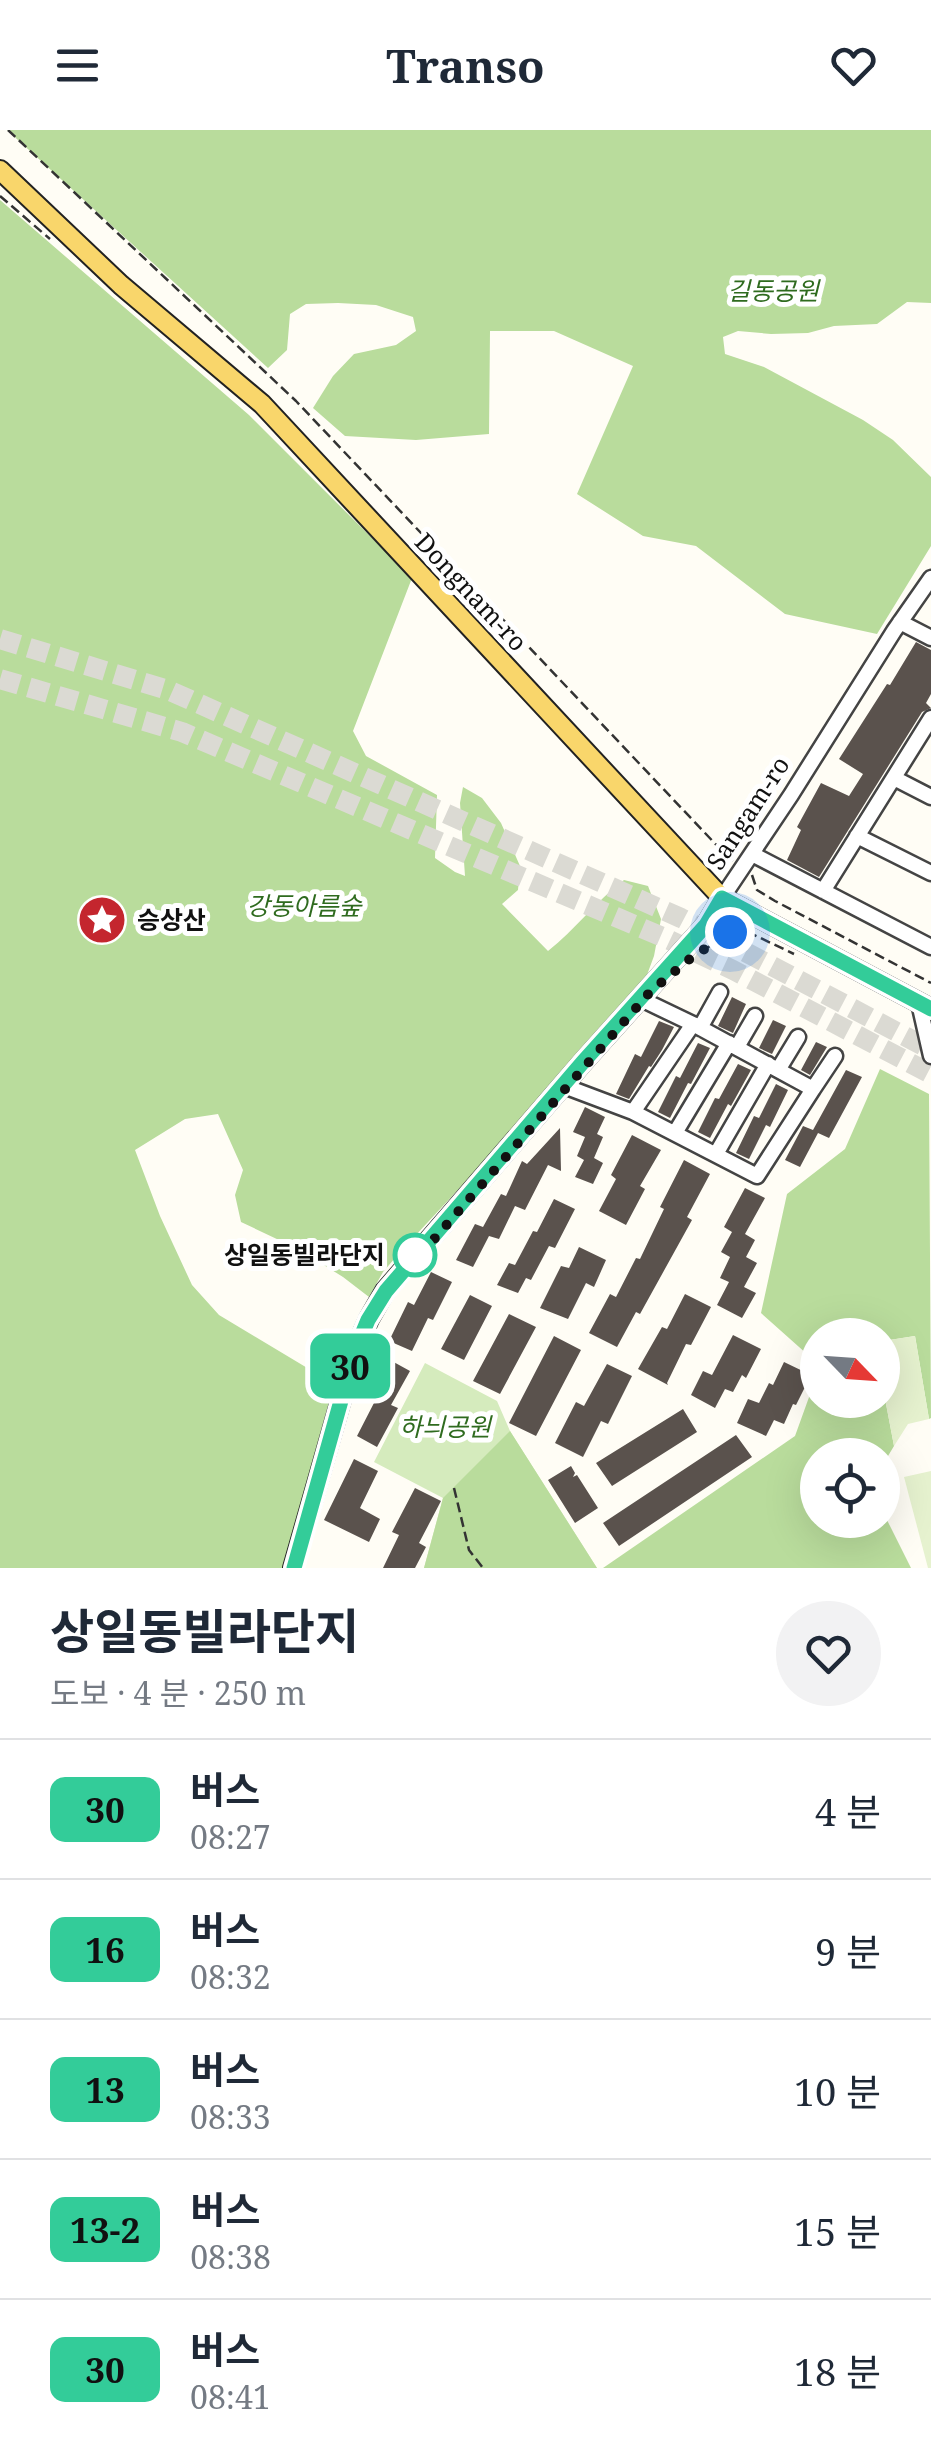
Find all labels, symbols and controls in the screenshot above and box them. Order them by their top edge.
text: Transo [386,35,545,96]
icon: menu [50,38,105,93]
icon: heart [826,38,881,93]
park label: 길동공원 [727,273,821,307]
street label: Dongnam-ro [408,525,535,658]
street label: Sangam-ro [698,749,797,876]
park label: 강동아름숲 [246,888,363,922]
place icon: 승상산 [76,894,128,946]
place label: 승상산 [137,902,206,936]
your location [705,907,755,957]
marker: 상일동빌라단지 [394,1234,436,1276]
place label: 상일동빌라단지 [224,1237,385,1271]
north arrow [800,1318,900,1418]
map controls [800,1318,900,1538]
line badge: 30 [305,1334,395,1398]
text: 30 [330,1343,370,1390]
park label: 하늬공원 [399,1409,493,1443]
button: locate [800,1438,900,1538]
text: 상일동빌라단지 [50,1598,359,1663]
button: heart [776,1601,881,1706]
text: 도보 · 4 분 · 250 m [50,1671,306,1714]
text: 버스 [190,1763,260,1815]
text: 4 분 [815,1785,881,1837]
text: 30 [85,1786,125,1833]
text: 08:27 [190,1815,271,1858]
text: 버스 [190,1903,260,1955]
text: 9 분 [815,1925,881,1977]
text: 16 [85,1926,125,1973]
text: 08:32 [190,1955,271,1998]
text: 버스 [190,2043,260,2095]
text: 10 분 [794,2065,881,2117]
text: 13 [85,2066,125,2113]
text: 08:33 [190,2095,271,2138]
text: 버스 [190,2183,260,2235]
text: 15 분 [794,2205,881,2257]
text: 13-2 [70,2206,140,2253]
text: 08:38 [190,2235,271,2278]
text: 버스 [190,2323,260,2375]
text: 18 분 [794,2345,881,2397]
text: 30 [85,2346,125,2393]
text: 08:41 [190,2375,271,2418]

